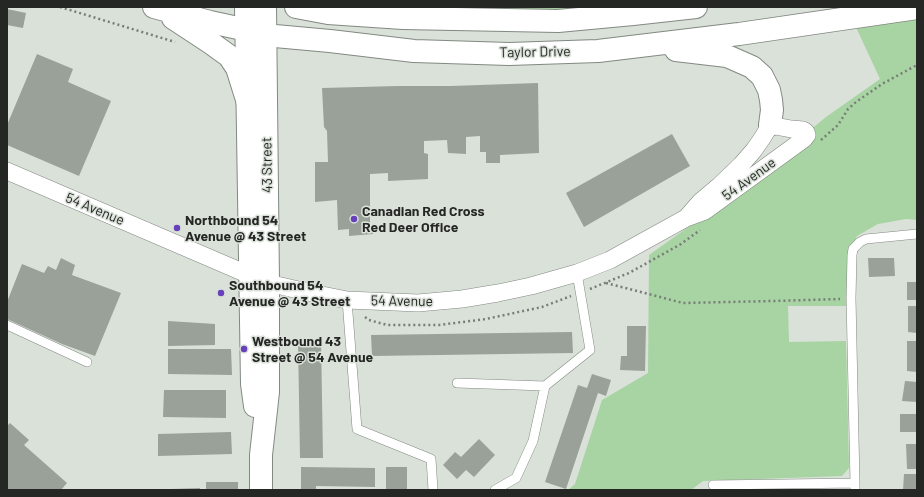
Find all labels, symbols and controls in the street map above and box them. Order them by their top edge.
street label: Taylor Drive [499,43,571,61]
street label: 43 Street [258,137,276,193]
street label: 54 Avenue [719,154,779,204]
street label: 54 Avenue [63,189,127,229]
place label: Canadian Red Cross Red Deer Office [362,203,485,236]
place label: Northbound 54 Avenue @ 43 Street [185,212,306,244]
marker: Canadian Red Cross Red Deer Office [349,214,359,224]
marker: Northbound 54 Avenue @ 43 Street [172,223,182,233]
place label: Southbound 54 Avenue @ 43 Street [229,277,350,310]
marker: Southbound 54 Avenue @ 43 Street [216,288,226,298]
street label: 54 Avenue [371,292,433,310]
place label: Westbound 43 Street @ 54 Avenue [252,333,373,366]
marker: Westbound 43 Street @ 54 Avenue [239,344,249,354]

